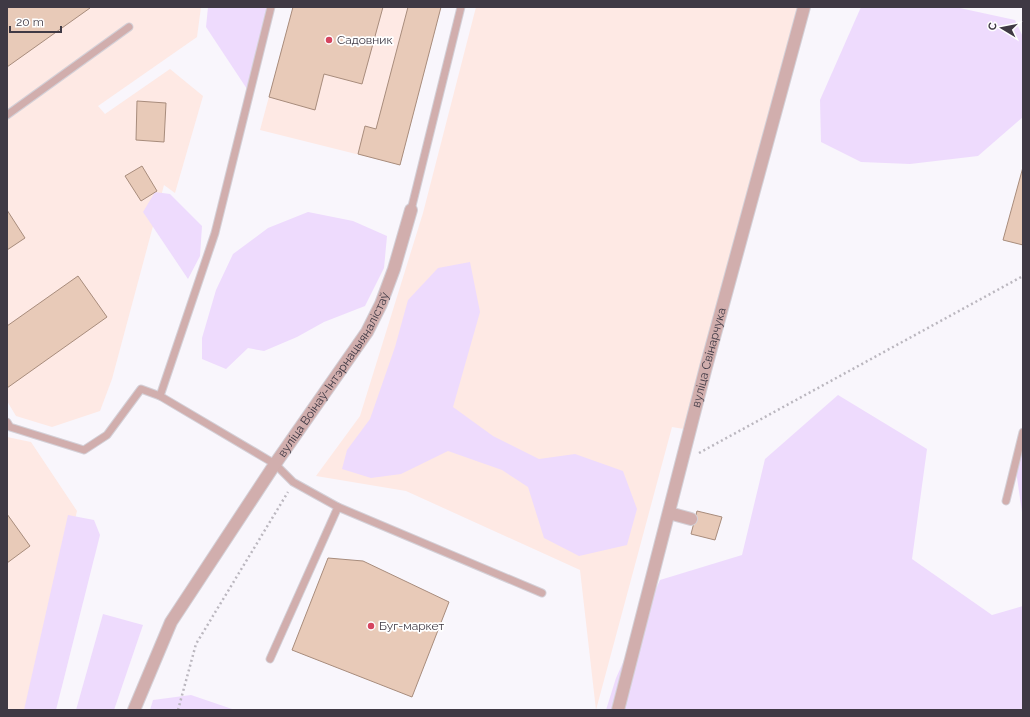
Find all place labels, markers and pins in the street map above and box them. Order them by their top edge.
place label: Садовник [337,33,393,47]
marker: Садовник [324,35,334,45]
place label: Буг-маркет [379,619,445,633]
marker: Буг-маркет [366,621,376,631]

